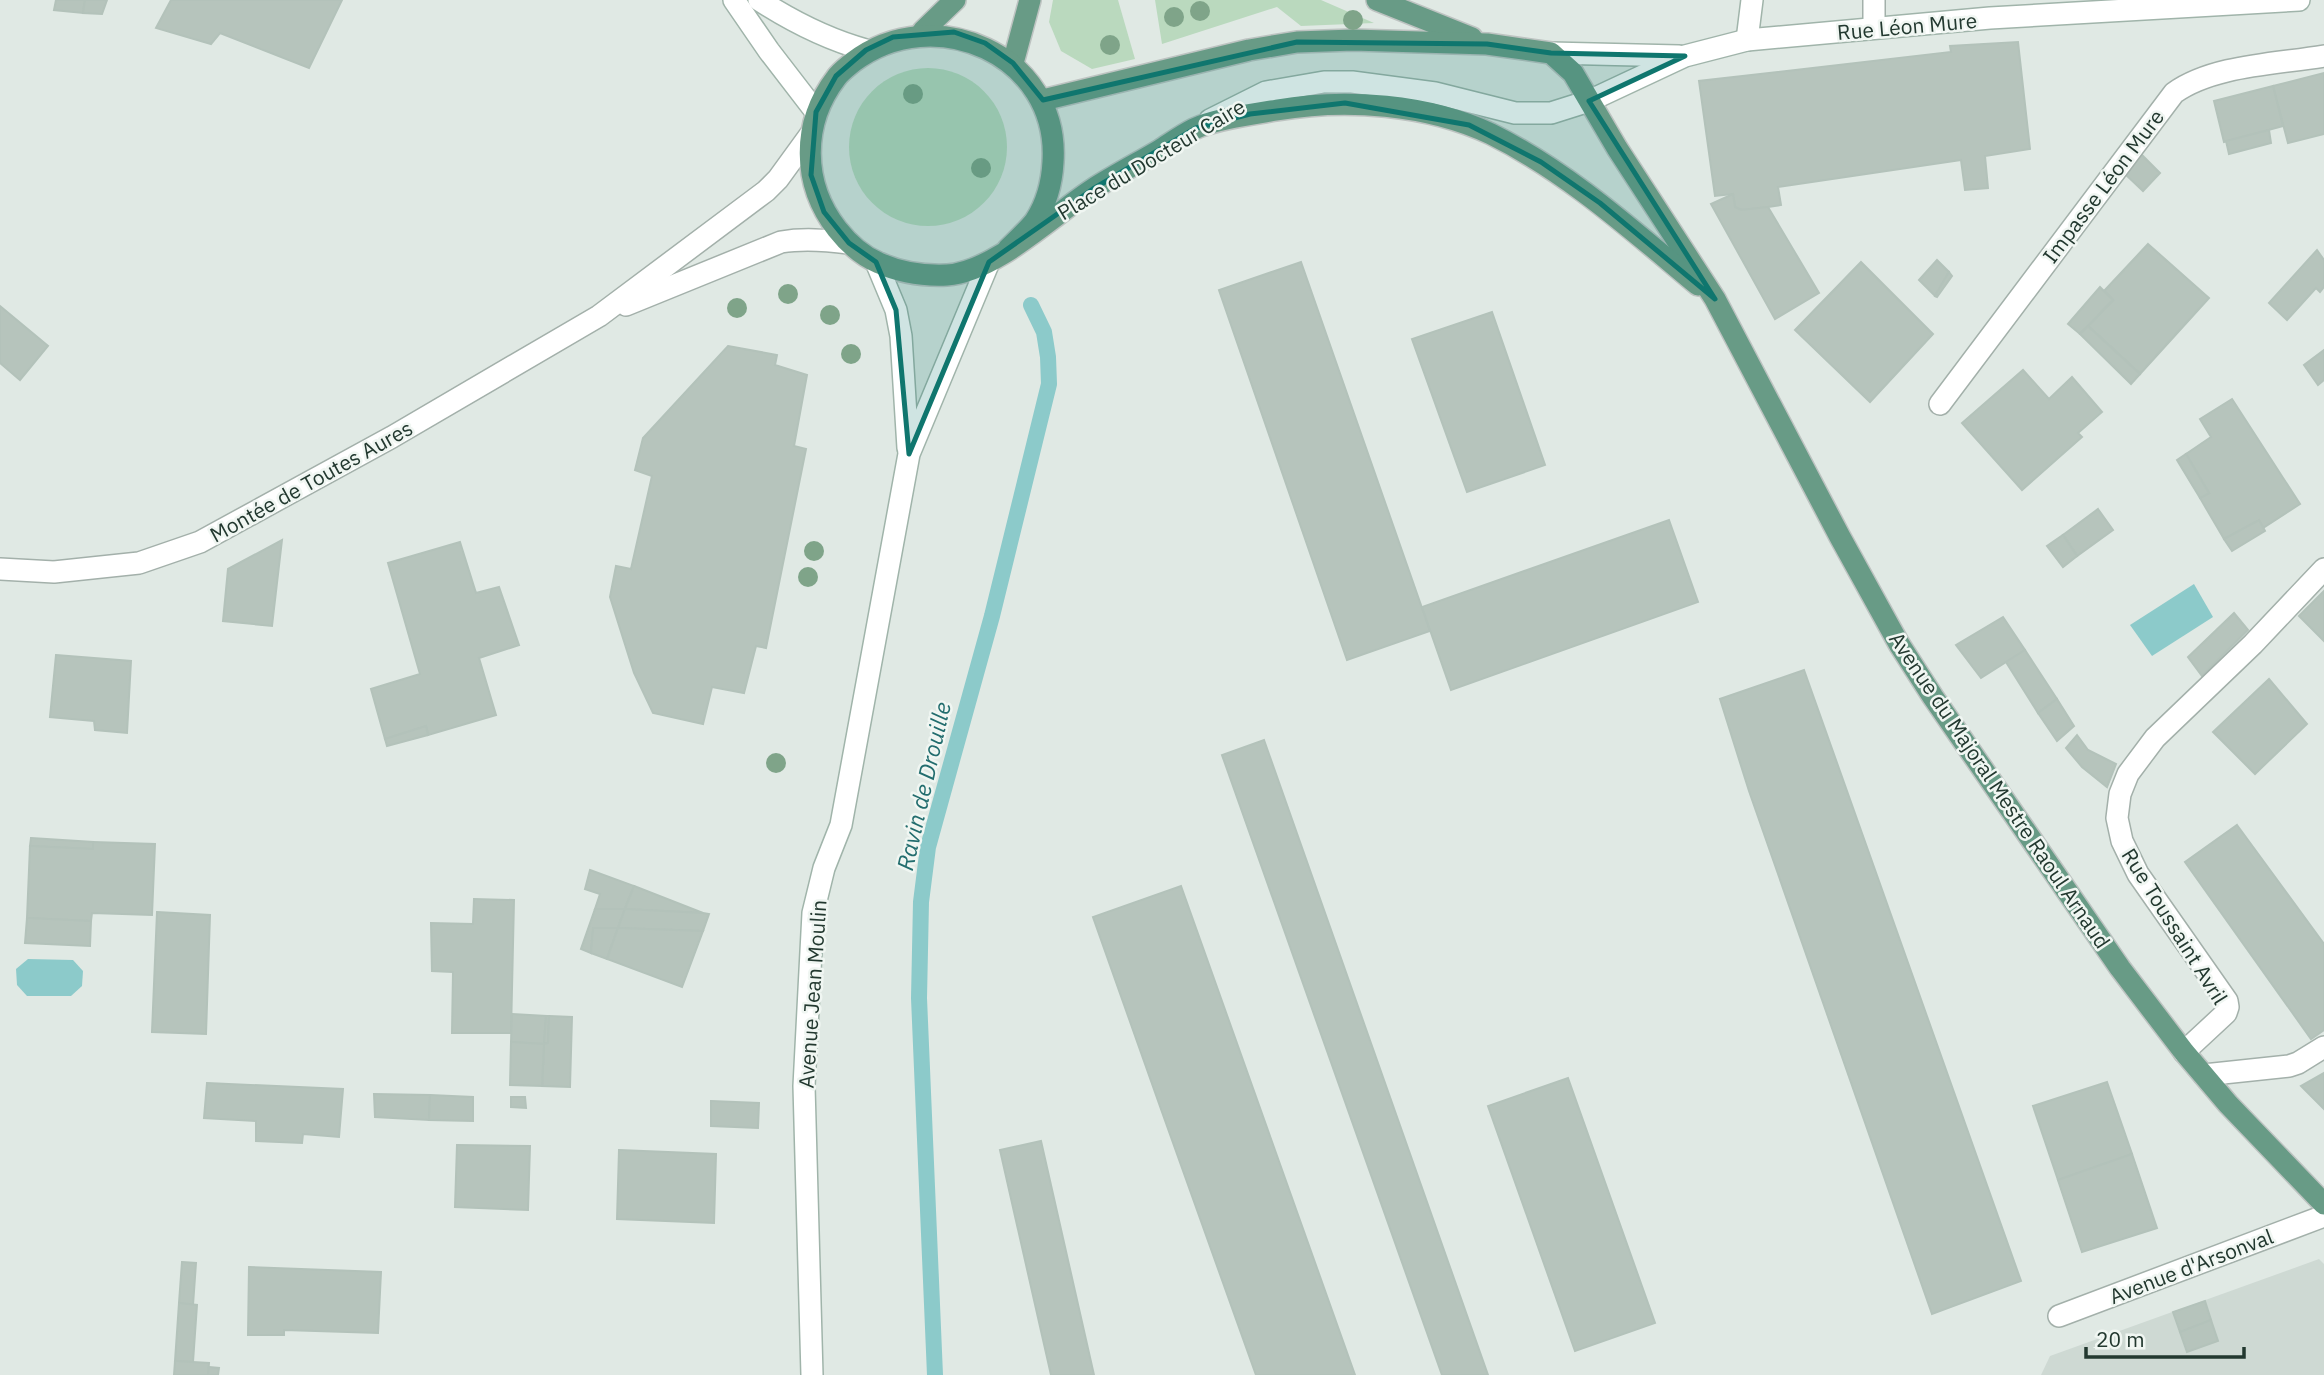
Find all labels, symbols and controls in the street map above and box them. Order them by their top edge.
street label: Rue Léon Mure [1836,6,1978,46]
street label: Place du Docteur Caire [1052,92,1250,226]
street label: Impasse Léon Mure [2036,103,2170,269]
street label: Montée de Toutes Aures [205,414,417,548]
street label: Avenue du Majoral Mestre Raoul Arnaud [1883,626,2117,954]
water label: Ravin de Drouille [889,699,957,873]
street label: Rue Toussaint Avril [2116,843,2235,1010]
street label: Avenue Jean Moulin [791,899,833,1089]
street label: Avenue d'Arsonval [2105,1222,2277,1310]
scale bar [2086,1316,2244,1360]
text: 20 m [2096,1325,2145,1353]

